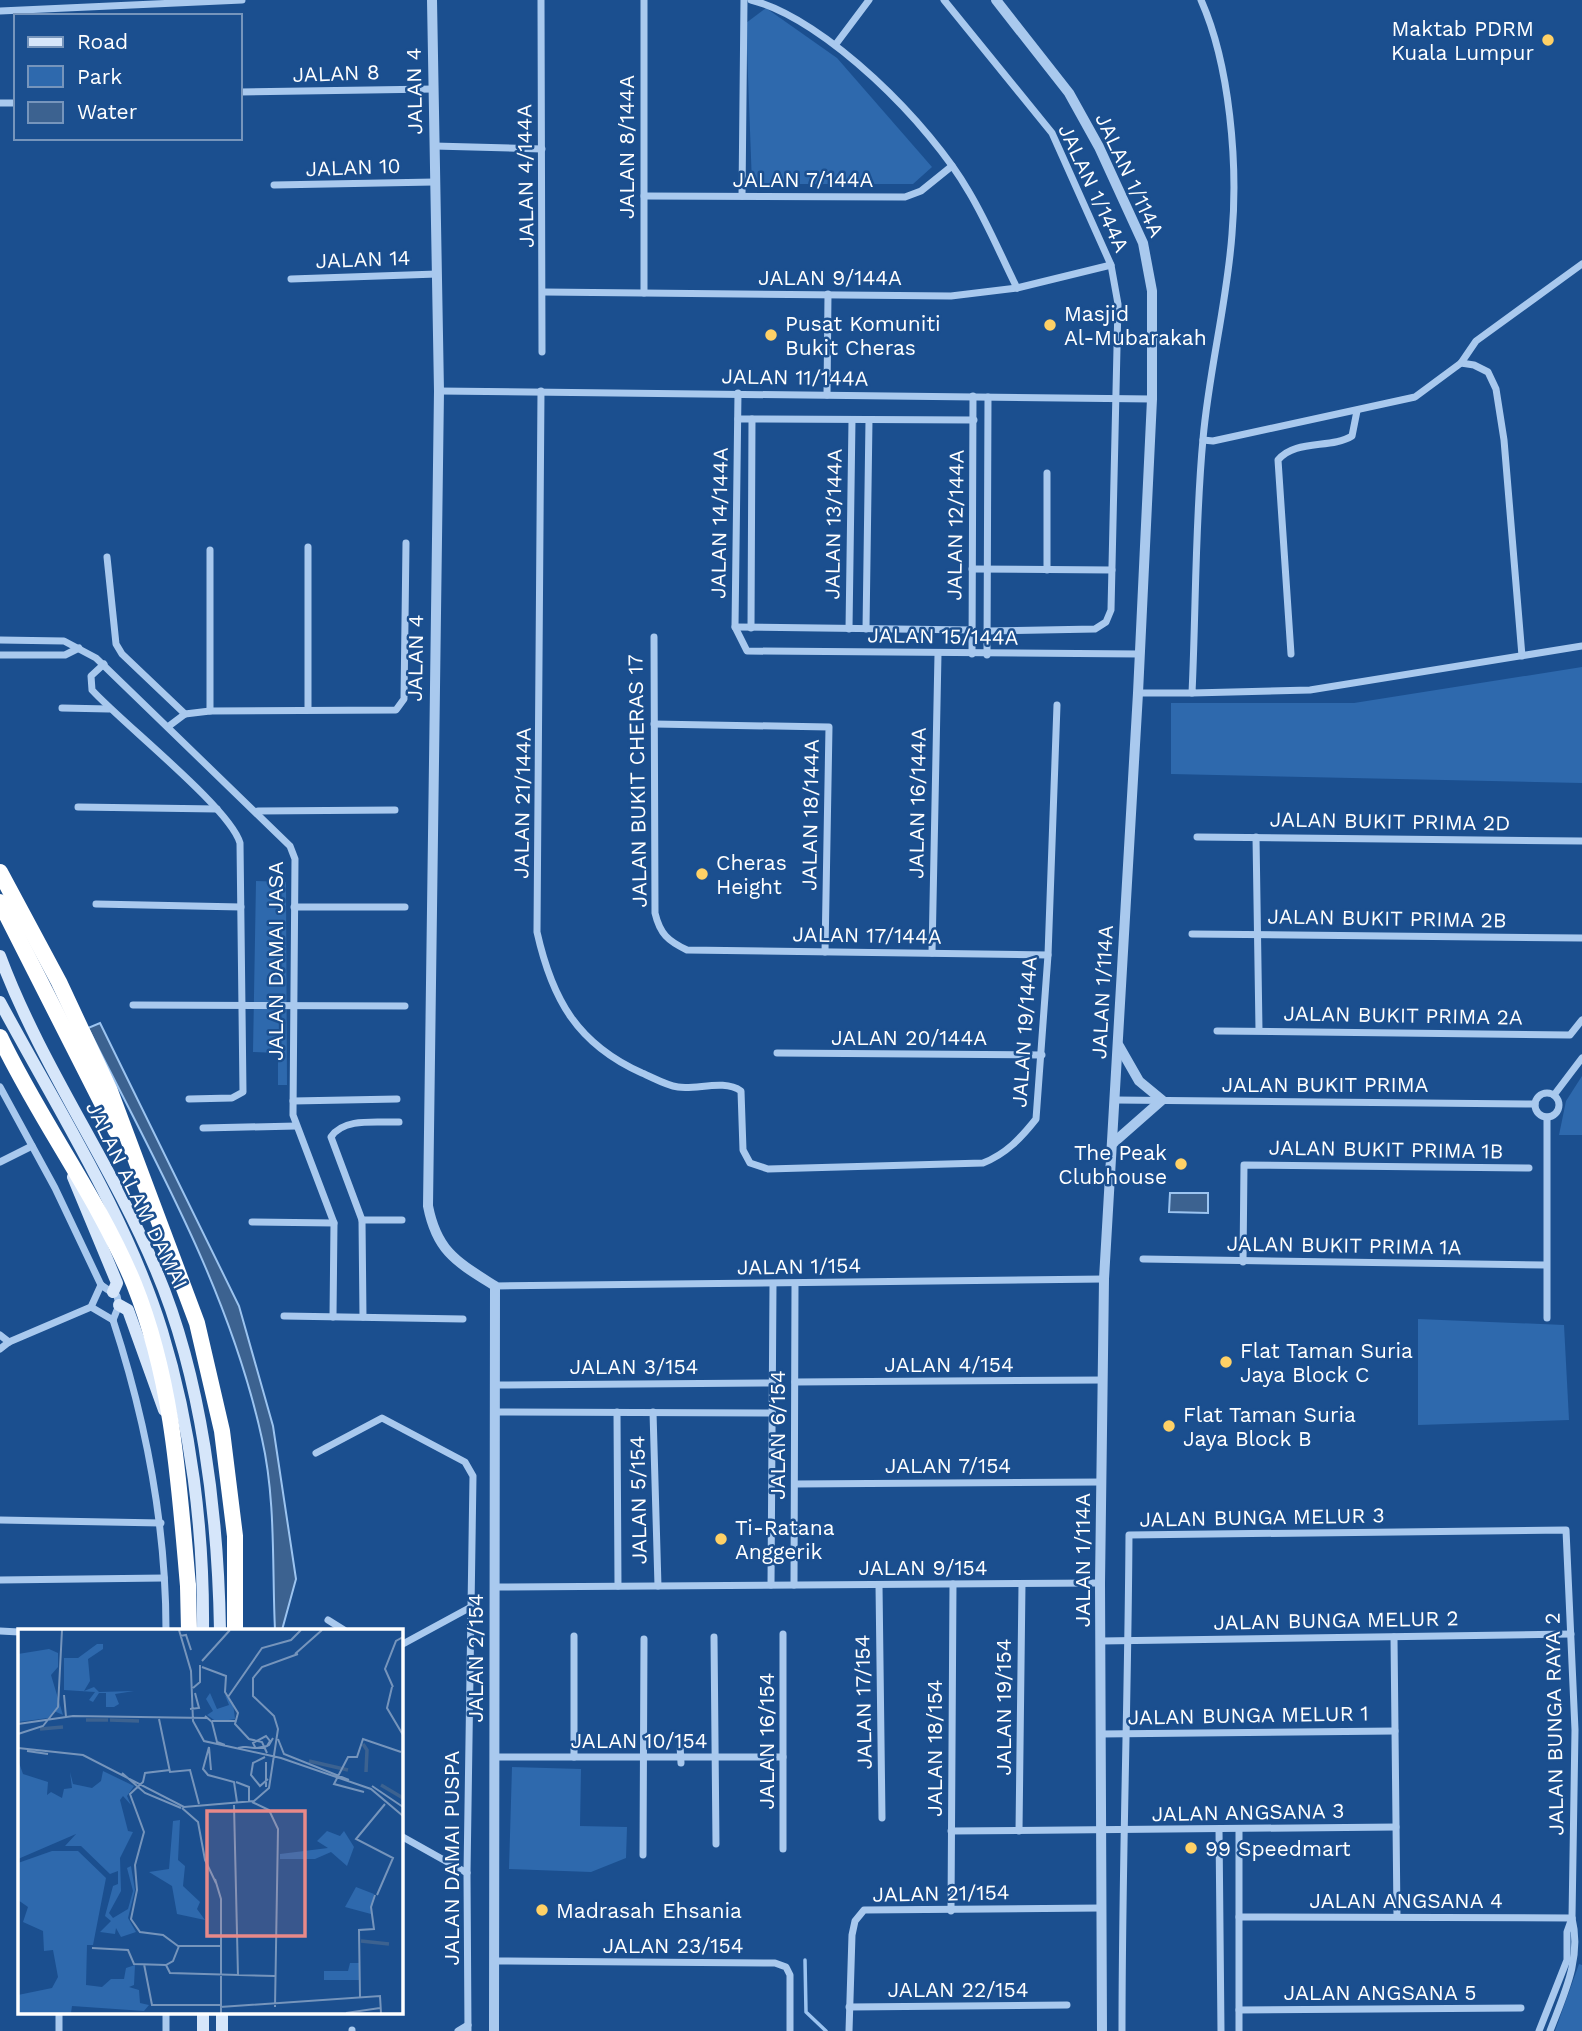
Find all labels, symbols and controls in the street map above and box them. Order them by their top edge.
legend [14,14,242,140]
place label: Maktab PDRM Kuala Lumpur [1391,16,1534,65]
text: Road [77,29,128,54]
marker: Maktab PDRM Kuala Lumpur [1540,32,1556,48]
street label: JALAN 4 [401,47,427,135]
street label: JALAN 8 [292,59,380,87]
text: Park [77,64,122,89]
street label: JALAN 8/144A [614,75,639,219]
text: Water [77,99,138,124]
street label: JALAN 4/144A [511,104,539,248]
street label: JALAN 1/114A [1090,109,1170,241]
street label: JALAN 1/144A [1053,120,1135,256]
street label: JALAN 10 [305,153,401,181]
street label: JALAN 7/144A [733,167,874,192]
street label: JALAN 14 [315,245,411,273]
street label: JALAN 9/144A [758,265,902,290]
place label: Masjid Al-Mubarakah [1064,301,1207,350]
place label: Pusat Komuniti Bukit Cheras [785,311,941,360]
marker: Masjid Al-Mubarakah [1042,317,1058,333]
marker: Pusat Komuniti Bukit Cheras [763,327,779,343]
street label: JALAN 11/144A [721,363,869,391]
street label: JALAN 14/144A [705,447,733,599]
street label: JALAN 13/144A [819,448,847,600]
street label: JALAN 12/144A [941,449,969,601]
street label: JALAN 4 [402,614,428,702]
street label: JALAN 15/144A [867,622,1019,650]
street label: JALAN BUKIT CHERAS 17 [622,654,652,908]
street label: JALAN 21/144A [508,727,536,879]
street label: JALAN 16/144A [903,727,931,879]
street label: JALAN 18/144A [796,739,824,891]
street label: JALAN BUKIT PRIMA 2D [1269,806,1511,836]
place label: Cheras Height [716,850,787,899]
street label: JALAN DAMAI JASA [263,861,288,1061]
marker: Cheras Height [694,866,710,882]
street label: JALAN BUKIT PRIMA 2B [1267,903,1507,933]
street label: JALAN 17/144A [792,921,942,949]
street label: JALAN 1/114A [1086,924,1118,1060]
street label: JALAN 19/144A [1006,955,1042,1108]
street label: JALAN BUKIT PRIMA 2A [1283,1000,1523,1030]
street label: JALAN 20/144A [831,1025,987,1050]
street label: JALAN BUKIT PRIMA [1222,1072,1429,1097]
street label: JALAN ALAM DAMAI [81,1097,193,1293]
street label: JALAN BUKIT PRIMA 1B [1268,1134,1504,1164]
place label: The Peak Clubhouse [1058,1140,1167,1189]
marker: The Peak Clubhouse [1173,1156,1189,1172]
street label: JALAN BUKIT PRIMA 1A [1226,1230,1462,1260]
street label: JALAN 1/154 [737,1252,861,1280]
place label: Flat Taman Suria Jaya Block C [1240,1338,1413,1387]
street label: JALAN 4/154 [884,1352,1014,1377]
street label: JALAN 3/154 [570,1354,698,1379]
marker: Flat Taman Suria Jaya Block C [1218,1354,1234,1370]
street label: JALAN 6/154 [765,1370,790,1500]
place label: Flat Taman Suria Jaya Block B [1183,1402,1356,1451]
marker: Flat Taman Suria Jaya Block B [1161,1418,1177,1434]
street label: JALAN 5/154 [624,1435,652,1565]
street label: JALAN 7/154 [885,1453,1011,1478]
street label: JALAN 1/114A [1070,1493,1095,1627]
street label: JALAN BUNGA MELUR 3 [1139,1502,1385,1532]
place label: Ti-Ratana Anggerik [735,1515,835,1564]
marker: Ti-Ratana Anggerik [713,1531,729,1547]
street label: JALAN 9/154 [858,1555,988,1580]
street label: JALAN 2/154 [463,1594,488,1722]
street label: JALAN BUNGA MELUR 2 [1213,1605,1459,1635]
street label: JALAN BUNGA RAYA 2 [1540,1612,1568,1836]
inset map [18,1629,402,2014]
street label: JALAN 17/154 [849,1634,877,1770]
street label: JALAN 19/154 [991,1638,1016,1776]
street label: JALAN 16/154 [754,1672,779,1810]
street label: JALAN 18/154 [922,1679,947,1817]
street label: JALAN BUNGA MELUR 1 [1127,1700,1369,1730]
street label: JALAN 10/154 [570,1728,708,1753]
street label: JALAN DAMAI PUSPA [439,1750,464,1965]
street label: JALAN ANGSANA 3 [1151,1798,1345,1826]
place label: 99 Speedmart [1205,1836,1351,1861]
marker: 99 Speedmart [1183,1840,1199,1856]
street label: JALAN 21/154 [872,1879,1010,1907]
street label: JALAN ANGSANA 4 [1309,1888,1503,1913]
place label: Madrasah Ehsania [556,1898,742,1923]
marker: Madrasah Ehsania [534,1902,550,1918]
street label: JALAN 23/154 [602,1933,744,1958]
street label: JALAN 22/154 [887,1977,1029,2002]
street label: JALAN ANGSANA 5 [1284,1980,1476,2005]

